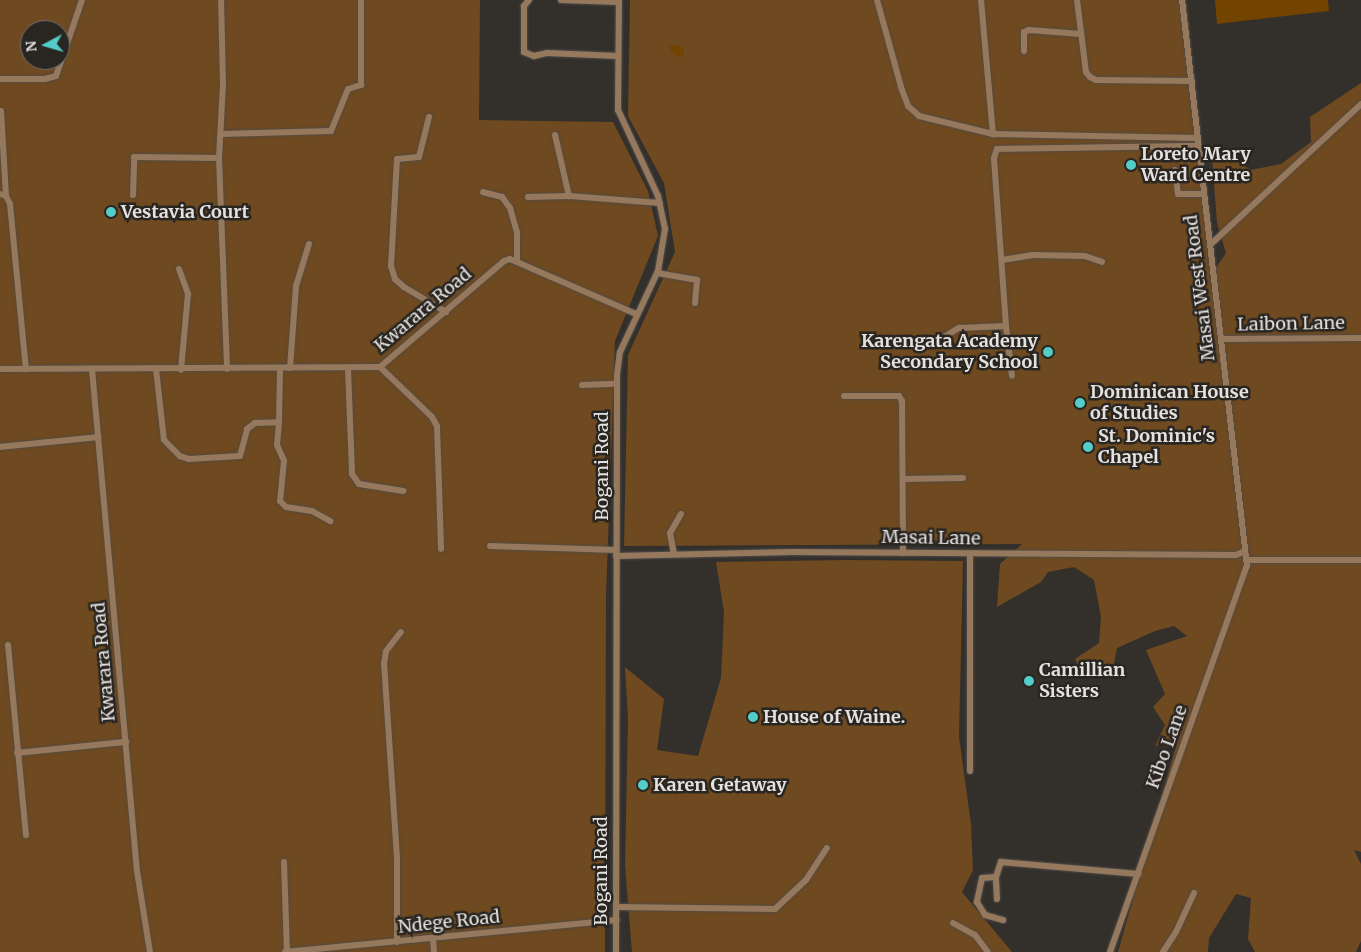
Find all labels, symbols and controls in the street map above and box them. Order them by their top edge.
north arrow [20,20,70,70]
text: N [22,40,41,53]
place label: Loreto Mary Ward Centre [1141,144,1251,186]
marker: Loreto Mary Ward Centre [1125,159,1137,171]
place label: Vestavia Court [121,201,249,223]
marker: Vestavia Court [105,206,117,218]
street label: Masai West Road [1180,214,1220,362]
street label: Kwarara Road [370,263,476,357]
street label: Laibon Lane [1237,312,1345,336]
place label: Karengata Academy Secondary School [861,331,1038,374]
marker: Karengata Academy Secondary School [1042,346,1054,358]
place label: Dominican House of Studies [1090,382,1249,424]
marker: Dominican House of Studies [1074,397,1086,409]
street label: Bogani Road [591,411,613,521]
place label: St. Dominic's Chapel [1098,426,1215,468]
marker: St. Dominic's Chapel [1082,441,1094,453]
street label: Masai Lane [881,526,981,550]
street label: Kwarara Road [88,601,120,723]
place label: Camillian Sisters [1039,660,1125,702]
marker: Camillian Sisters [1023,675,1035,687]
street label: Kibo Lane [1142,702,1192,792]
place label: House of Waine. [763,706,905,728]
marker: House of Waine. [747,711,759,723]
place label: Karen Getaway [653,774,787,796]
marker: Karen Getaway [637,779,649,791]
street label: Bogani Road [590,816,612,926]
street label: Ndege Road [397,906,501,938]

